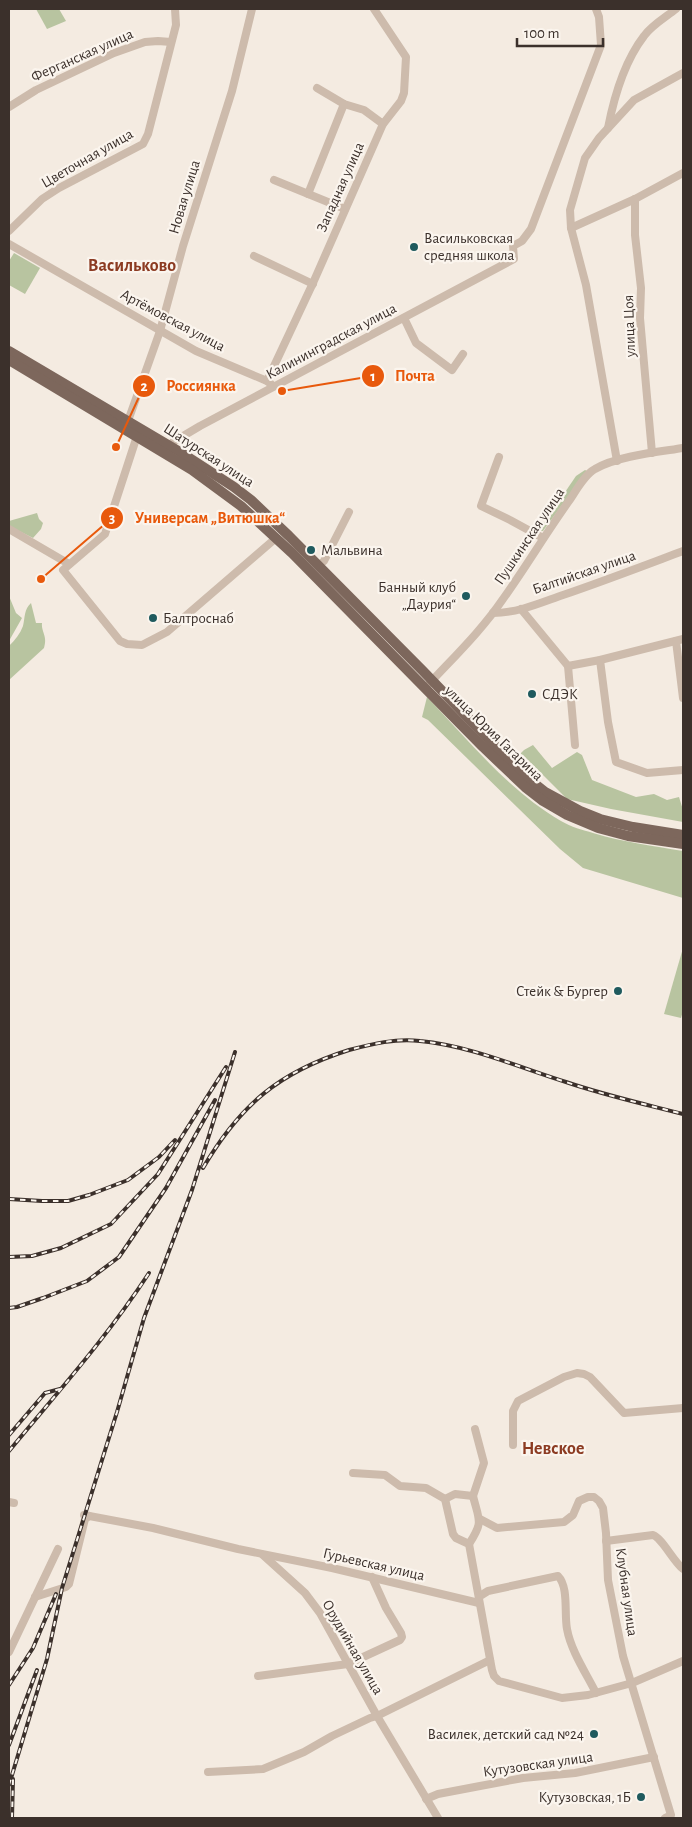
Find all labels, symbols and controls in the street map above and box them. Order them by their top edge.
scale bar [517,15,603,47]
street label: Ферганская улица [29,26,136,85]
text: 100 m [524,26,559,41]
street label: Цветочная улица [39,126,136,191]
street label: Западная улица [314,140,367,234]
street label: Новая улица [166,158,203,236]
place label: Васильковская средняя школа [424,231,514,263]
marker: Васильковская средняя школа [408,241,420,253]
district label: Васильково [88,257,176,275]
street label: Артёмовская улица [118,287,228,354]
street label: улица Цоя [621,294,638,358]
street label: Калининградская улица [264,301,399,382]
callout: Почта [360,360,445,391]
text: Почта [395,368,435,384]
text: 1 [370,369,376,384]
callout: Россиянка [131,370,246,401]
text: Россиянка [166,378,236,394]
text: 2 [140,379,148,394]
street label: Шатурская улица [161,421,257,490]
street label: Пушкинская улица [491,485,567,588]
callout: Универсам „Витюшка“ [99,502,295,533]
text: Универсам „Витюшка“ [135,510,285,526]
text: 3 [109,511,115,526]
place label: Мальвина [321,543,383,558]
marker: Мальвина [305,544,317,556]
street label: Балтийская улица [531,548,638,597]
place label: Банный клуб „Даурия“ [378,580,457,612]
marker: Банный клуб „Даурия“ [460,590,472,602]
place label: Балтроснаб [163,611,234,626]
marker: Балтроснаб [147,612,159,624]
street label: улица Юрия Гагарина [441,682,546,784]
place label: СДЭК [542,687,578,702]
marker: СДЭК [526,688,538,700]
place label: Стейк & Бургер [516,984,608,999]
marker: Стейк & Бургер [612,985,624,997]
district label: Невское [522,1440,584,1458]
street label: Гурьевская улица [322,1546,426,1583]
street label: Клубная улица [613,1547,640,1637]
street label: Орудийная улица [319,1597,386,1697]
place label: Василек, детский сад №24 [427,1727,584,1742]
marker: Василек, детский сад №24 [588,1728,600,1740]
street label: Кутузовская улица [482,1749,594,1780]
place label: Кутузовская, 1Б [539,1790,631,1805]
marker: Кутузовская, 1Б [635,1791,647,1803]

